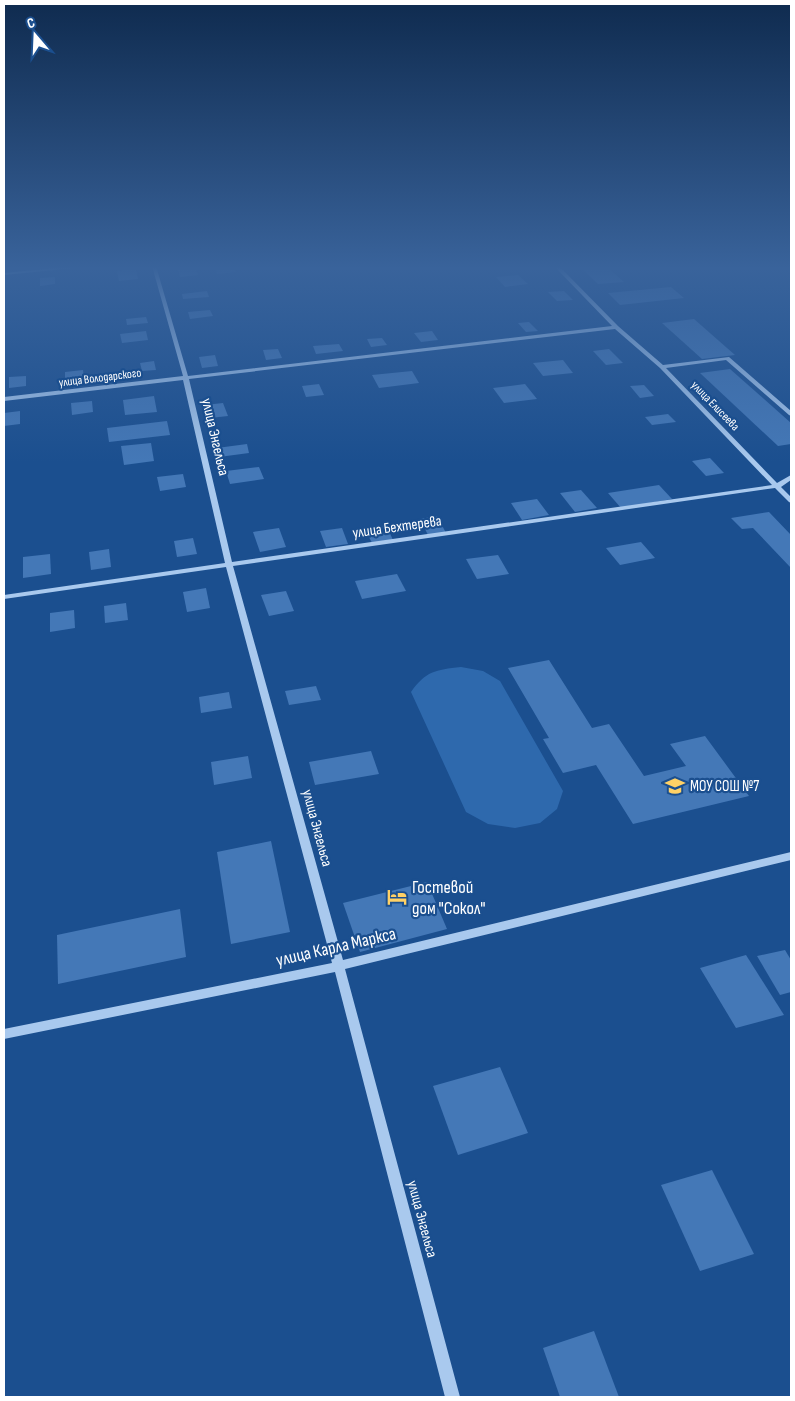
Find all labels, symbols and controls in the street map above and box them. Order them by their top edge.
north arrow [10,10,60,60]
text: С [25,14,37,32]
street label: улица Володарского [58,365,142,391]
street label: улица Елисеева [688,378,743,434]
street label: улица Энгельса [197,396,233,478]
street label: улица Бехтерева [351,511,443,543]
school or university icon: МОУ СОШ №7 [664,775,686,797]
place label: МОУ СОШ №7 [690,777,759,796]
street label: улица Энгельса [298,787,336,869]
place label: Гостевой дом "Сокол" [412,877,486,919]
hotel icon: Гостевой дом "Сокол" [386,886,408,908]
street label: улица Карла Маркса [274,923,398,971]
street label: улица Энгельса [403,1178,441,1260]

